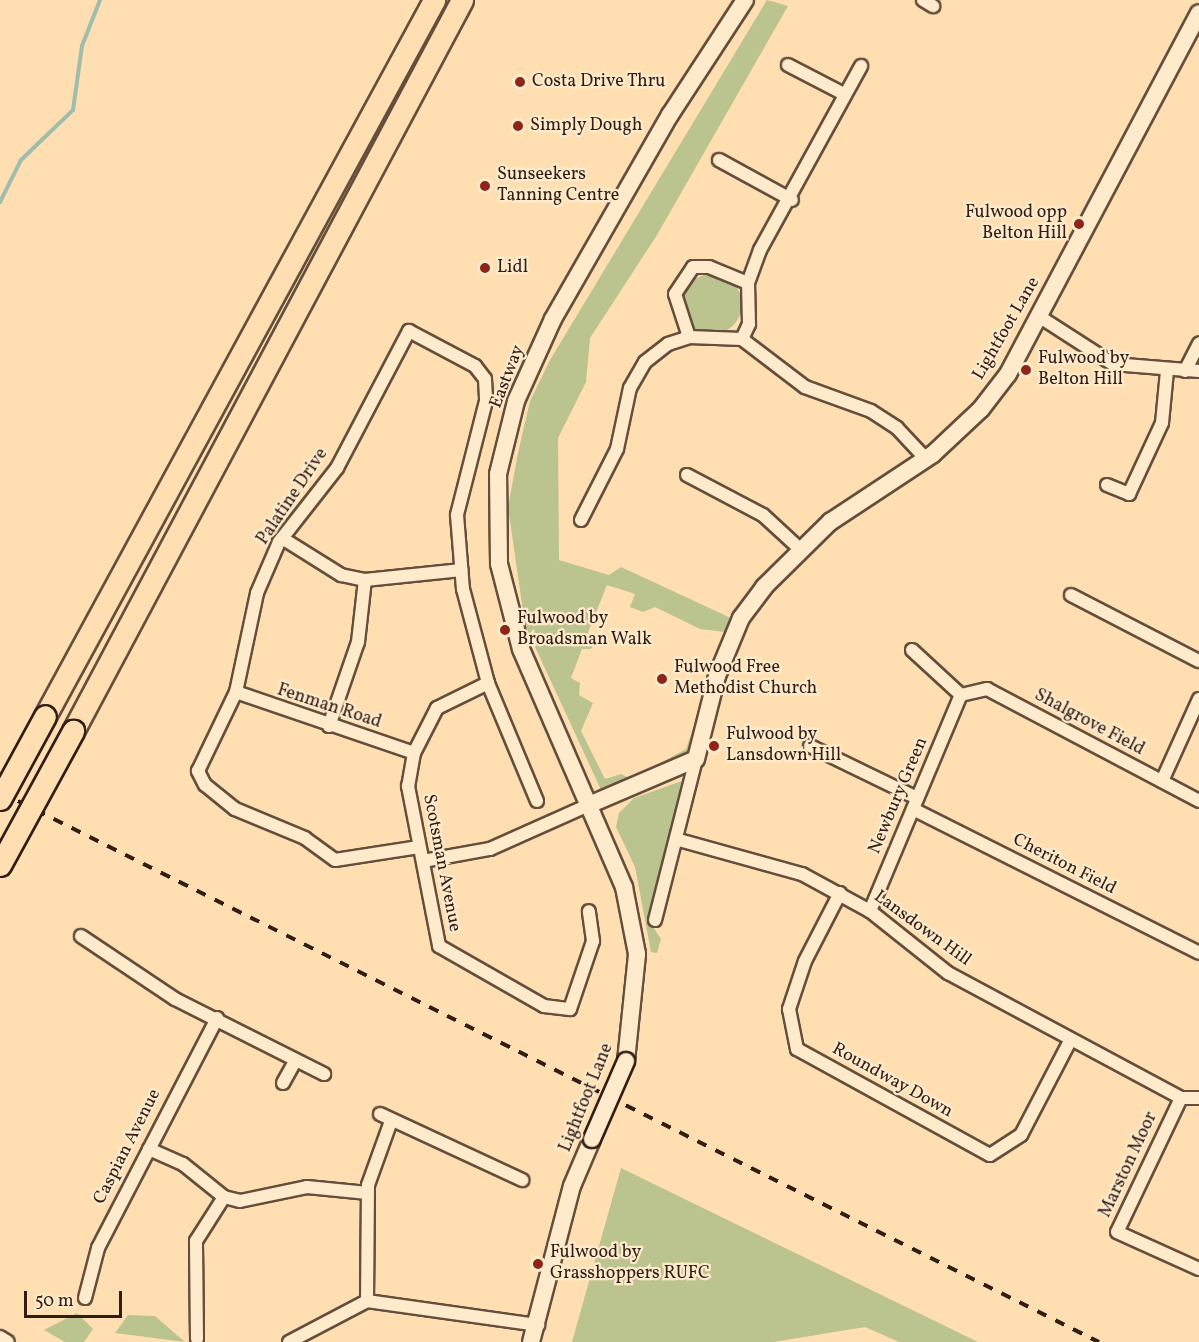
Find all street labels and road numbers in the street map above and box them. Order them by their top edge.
street label: Lightfoot Lane [969,274,1045,384]
street label: Eastway [486,342,530,412]
street label: Palatine Drive [253,445,333,549]
street label: Fenman Road [274,680,384,734]
street label: Shalgrove Field [1030,685,1148,761]
street label: Newbury Green [865,734,933,858]
street label: Scotsman Avenue [417,792,465,934]
street label: Cheriton Field [1009,830,1119,900]
street label: Lansdown Hill [869,886,975,972]
street label: Roundway Down [828,1039,956,1123]
street label: Lightfoot Lane [555,1041,619,1155]
street label: Caspian Avenue [90,1086,166,1208]
street label: Marston Moor [1095,1109,1163,1221]

